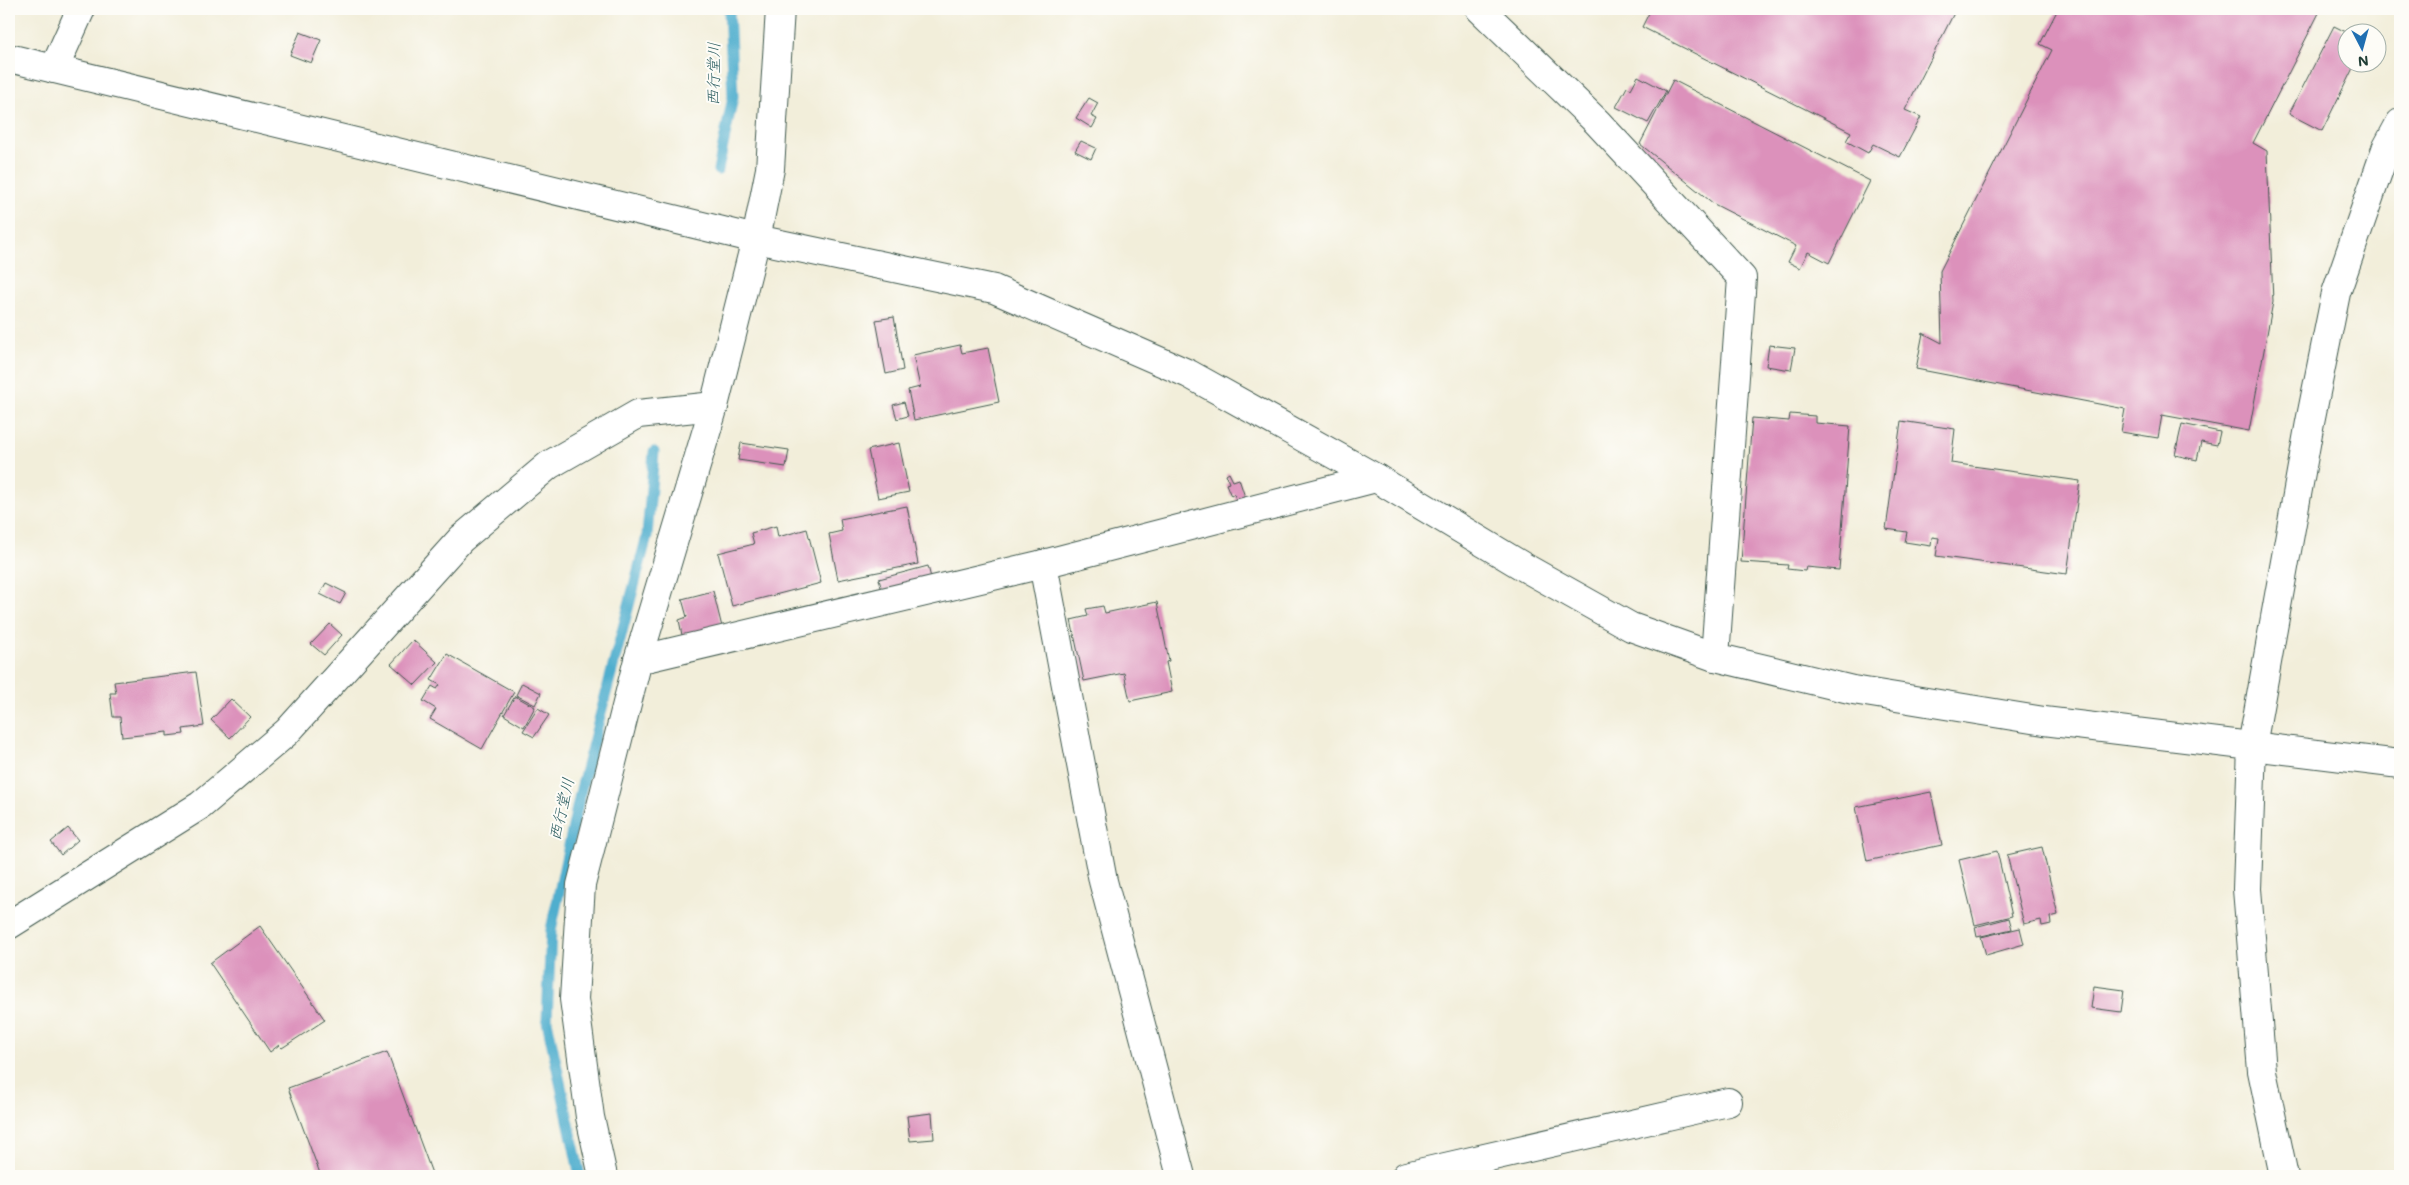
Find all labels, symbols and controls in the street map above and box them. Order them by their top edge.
north arrow [2336,22,2386,72]
water label: 西行堂川 [701,42,724,106]
text: N [2357,51,2370,71]
water label: 西行堂川 [543,775,578,842]

